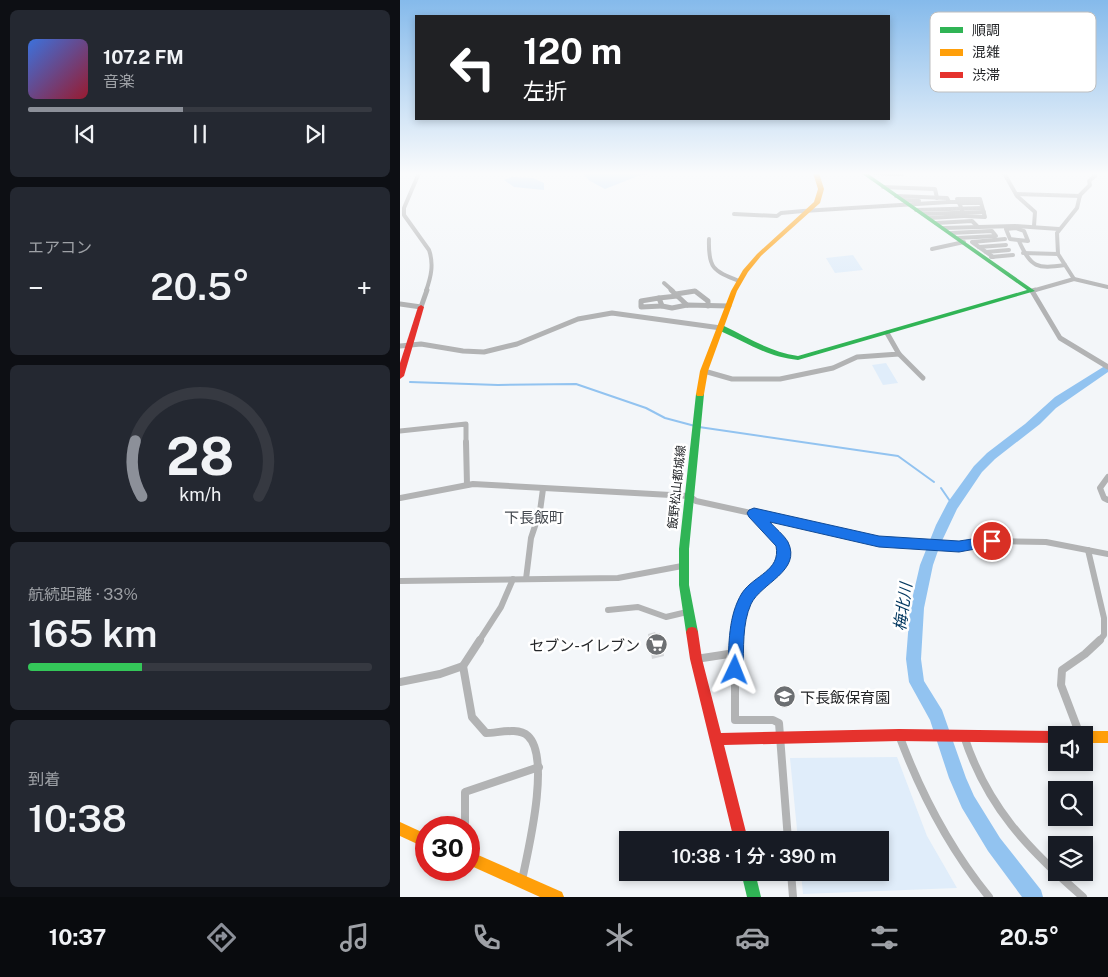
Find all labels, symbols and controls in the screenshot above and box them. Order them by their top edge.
legend [930,12,1096,92]
text: 順調 [972,22,1000,38]
text: 120 m [523,31,622,72]
icon: left [440,35,505,100]
text: 混雑 [972,44,1000,60]
text: 107.2 FM [103,46,184,68]
text: 渋滞 [972,67,1000,83]
text: 音楽 [103,72,135,91]
text: 左折 [523,78,567,104]
icon: previous [71,120,99,148]
icon: pause [186,120,214,148]
icon: next [301,120,329,148]
text: エアコン [28,238,92,257]
text: 20.5° [150,264,250,309]
text: − [28,271,44,304]
text: + [356,271,372,304]
text: 28 [166,426,234,487]
street label: 飯野松山都城線 [666,444,688,530]
text: km/h [179,484,221,505]
district label: 下長飯町 [504,509,564,526]
pin [971,520,1013,562]
icon: arrive [978,527,1006,555]
water label: 梅北川 [890,580,916,632]
text: 航続距離 · 33% [28,585,138,604]
text: 165 km [28,611,157,656]
supermarket icon: セブン-イレブン [644,633,668,657]
place label: セブン-イレブン [529,637,640,654]
position arrow [708,643,760,695]
school or university icon: 下長飯保育園 [772,685,796,709]
place label: 下長飯保育園 [800,689,890,706]
map controls [1048,726,1093,881]
button: sound [1048,726,1093,771]
text: 到着 [28,770,60,789]
button: search [1048,781,1093,826]
text: 10:38 [28,796,127,841]
speed limit sign: 30 [415,816,480,881]
button: layers [1048,836,1093,881]
text: 10:38 · 1 分 · 390 m [671,845,837,867]
icon: directions [204,920,239,955]
icon: music [337,920,372,955]
icon: phone [469,920,504,955]
icon: climate [602,920,637,955]
icon: car [735,920,770,955]
icon: filters [867,920,902,955]
text: 10:37 [49,924,106,950]
text: 20.5° [1000,924,1059,950]

